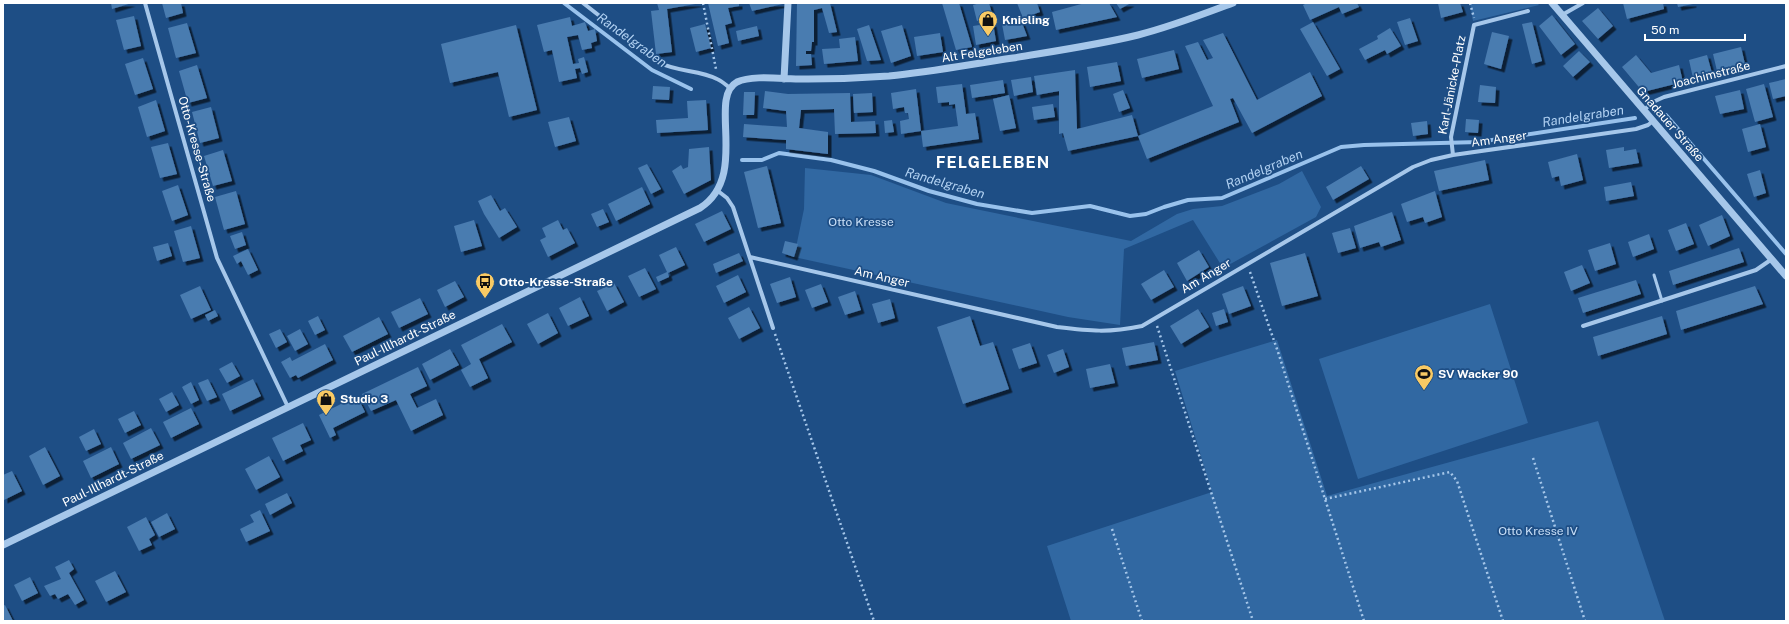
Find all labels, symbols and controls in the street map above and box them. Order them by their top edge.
shop icon: Knieling [977,9,999,37]
water label: Randelgraben [594,10,670,70]
place label: Knieling [1002,13,1050,27]
scale bar [1645,16,1745,42]
text: 50 m [1651,23,1679,37]
street label: Karl-Jänicke-Platz [1436,34,1469,136]
street label: Alt Felgeleben [940,39,1024,65]
street label: Joachimstraße [1670,58,1752,92]
street label: Gnadauer Straße [1634,84,1707,165]
street label: Otto-Kresse-Straße [175,95,219,204]
water label: Randelgraben [1541,102,1625,130]
street label: Am Anger [1470,128,1528,150]
water label: Randelgraben [1223,146,1305,192]
district label: FELGELEBEN [936,153,1050,172]
water label: Randelgraben [903,164,987,202]
park label: Otto Kresse [828,215,894,229]
street label: Am Anger [1178,255,1234,296]
street label: Am Anger [853,264,911,290]
bus stop icon: Otto-Kresse-Straße [474,271,496,299]
place label: Otto-Kresse-Straße [499,275,613,289]
street label: Paul-Illhardt-Straße [352,307,458,369]
sports icon: SV Wacker 90 [1413,363,1435,391]
place label: SV Wacker 90 [1438,367,1518,381]
shop icon: Studio 3 [315,388,337,416]
place label: Studio 3 [340,392,388,406]
street label: Paul-Illhardt-Straße [60,448,166,510]
park label: Otto Kresse IV [1498,524,1578,538]

